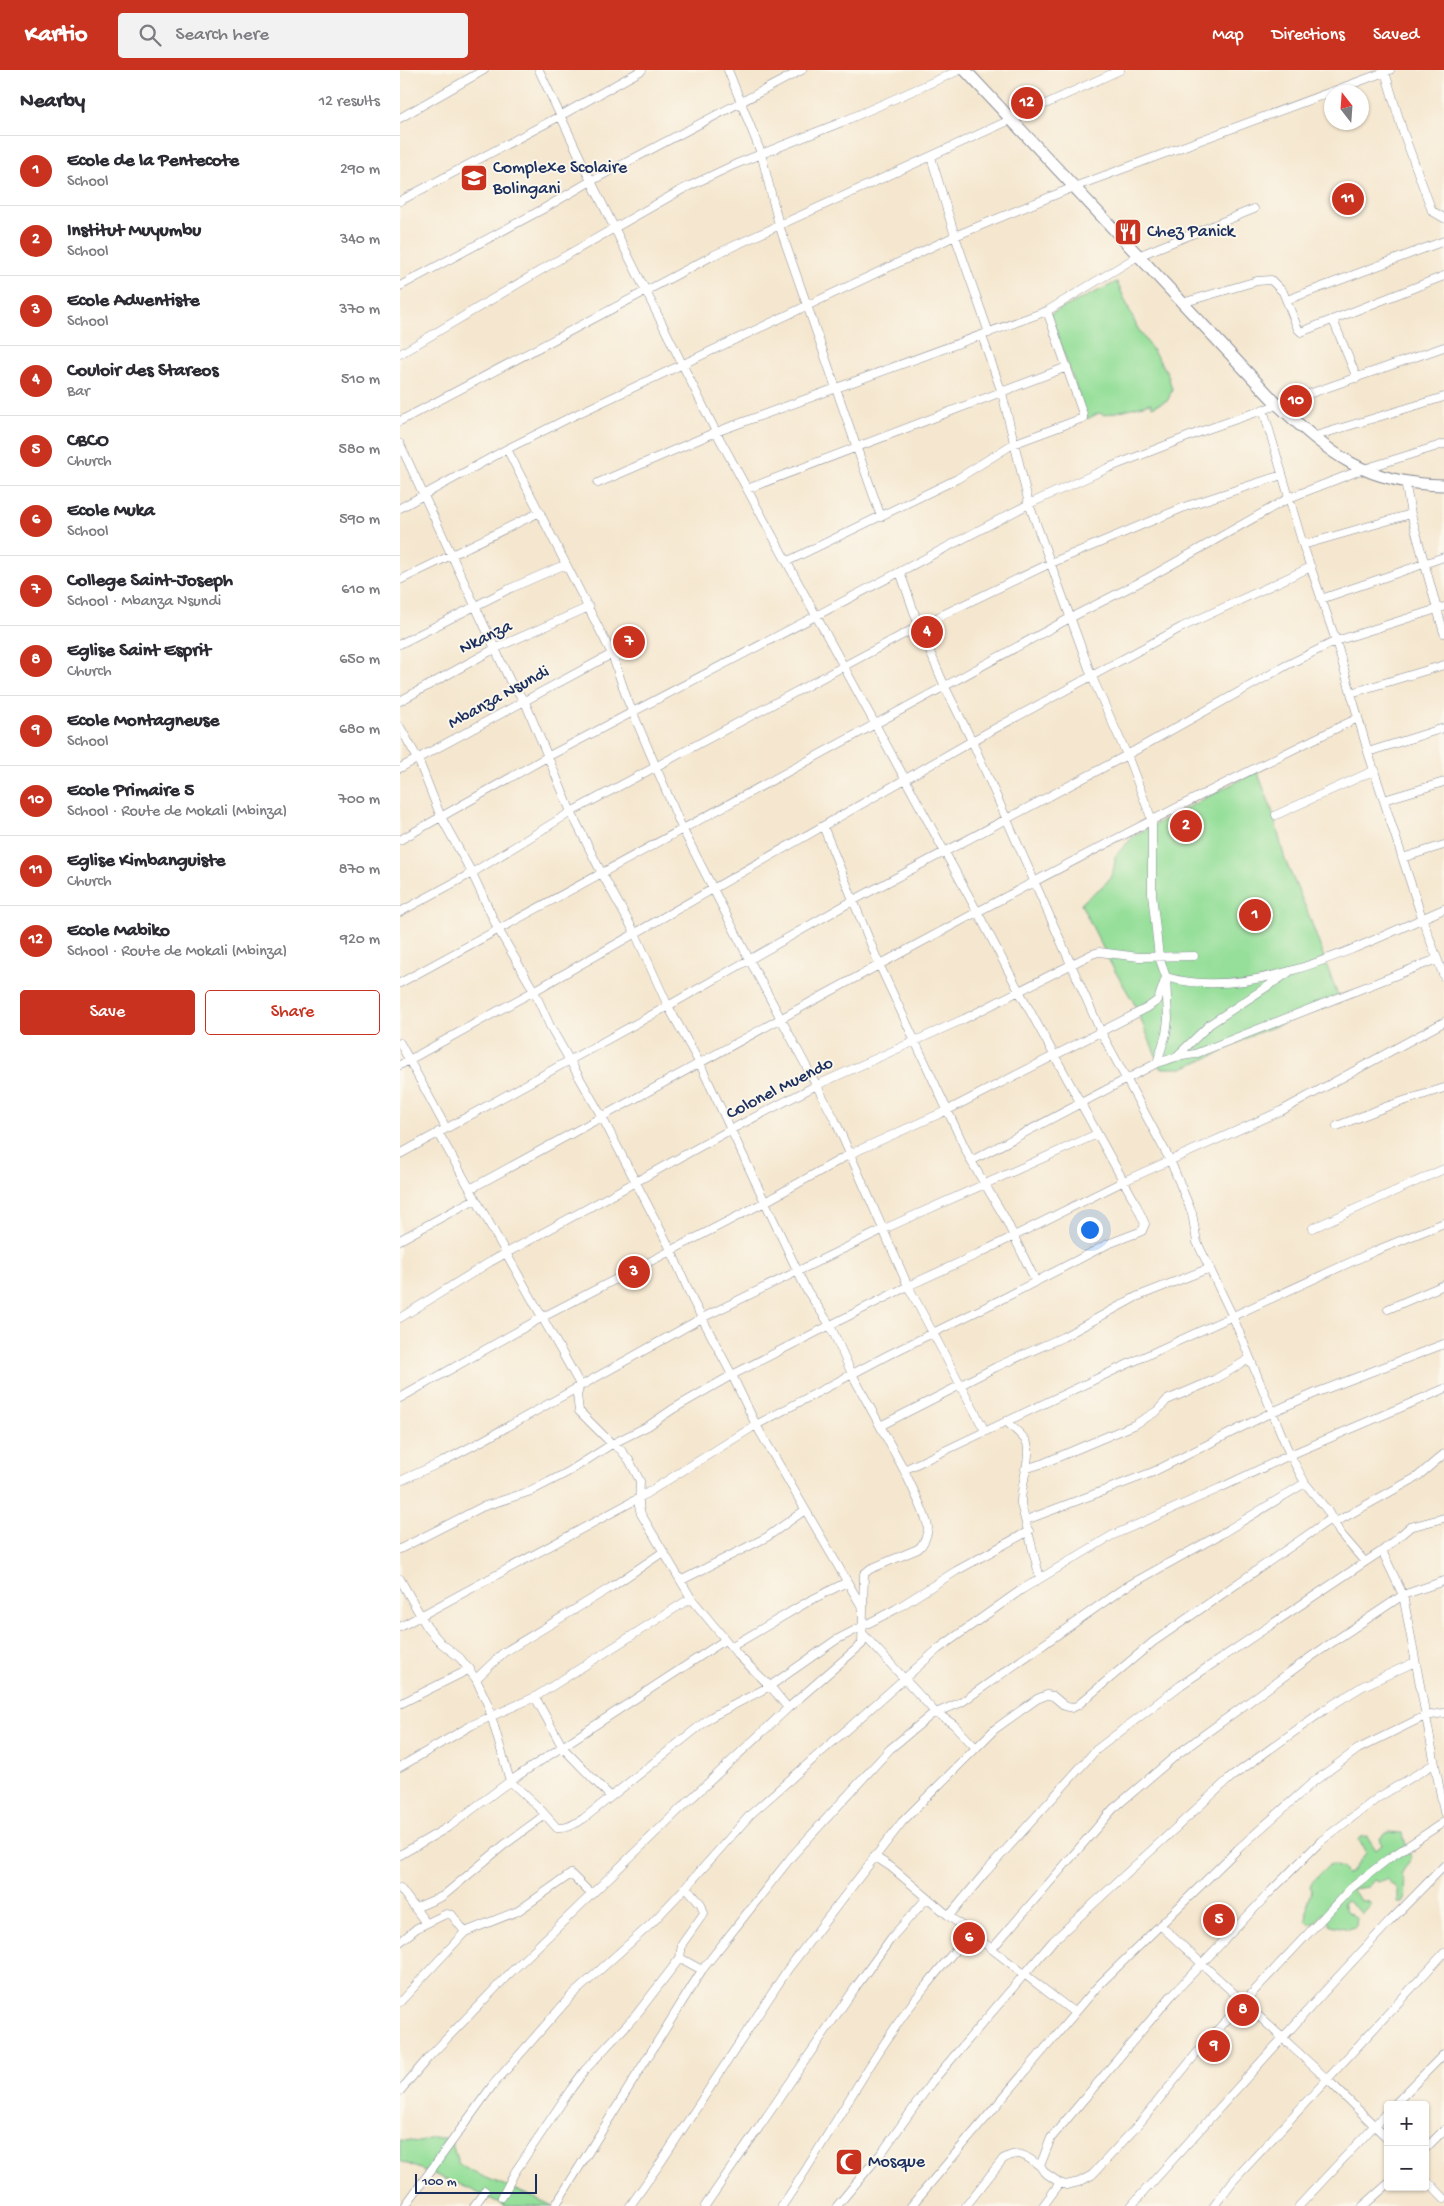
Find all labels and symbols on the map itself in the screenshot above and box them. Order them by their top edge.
pin: 12 [1011,84,1043,122]
north arrow [1324,85,1369,130]
place label: Complexe Scolaire Bolingani [492,158,628,200]
school or university icon: Complexe Scolaire Bolingani [459,163,489,193]
pin: 11 [1332,180,1364,218]
restaurant icon: Chez Panick [1113,217,1143,247]
place label: Chez Panick [1147,222,1236,243]
pin: 10 [1280,382,1312,420]
pin: 4 [911,613,943,651]
street label: Nkanza [456,616,517,660]
pin: 7 [613,623,645,661]
street label: Mbanza Nsundi [445,661,553,734]
pin: 2 [1170,807,1202,845]
pin: 1 [1239,896,1271,934]
street label: Colonel Muendo [723,1053,837,1125]
your location [1077,1217,1103,1243]
pin: 3 [618,1253,650,1291]
pin: 5 [1203,1901,1235,1939]
pin: 6 [953,1919,985,1957]
pin: 8 [1227,1991,1259,2029]
pin: 9 [1198,2027,1230,2065]
mosque icon: Mosque [834,2147,864,2177]
place label: Mosque [868,2152,926,2173]
scale bar [415,2171,538,2194]

